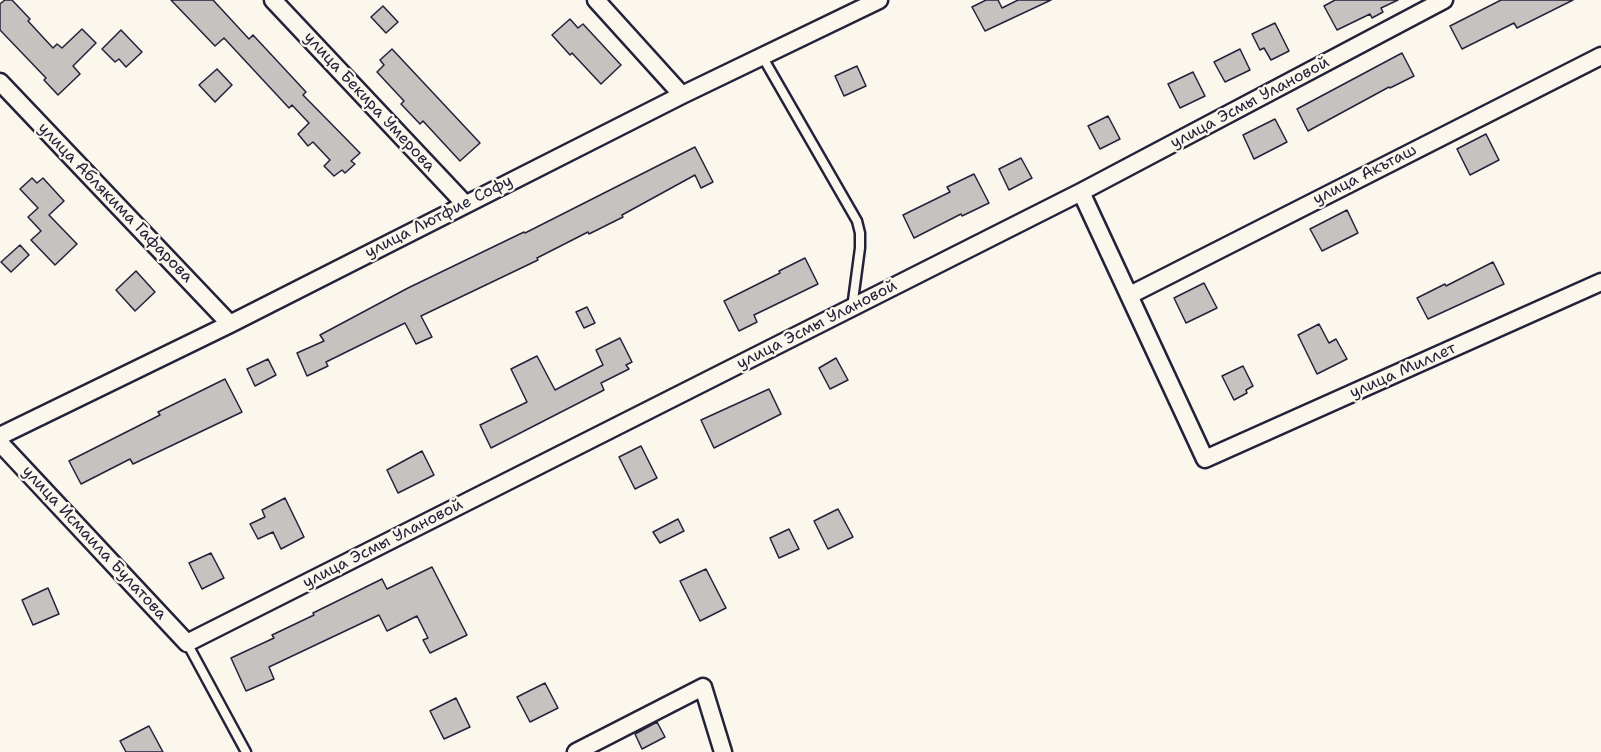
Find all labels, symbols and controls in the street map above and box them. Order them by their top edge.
street label: улица Бекира Умерова [299,28,439,176]
street label: улица Эсмы Улановой [1167,53,1333,153]
street label: улица Аблякима Гафарова [33,119,197,287]
street label: улица Акъташ [1310,141,1420,209]
street label: улица Лютфие Софу [362,171,516,263]
street label: улица Эсмы Улановой [734,276,900,374]
street label: улица Миллет [1347,339,1459,403]
street label: улица Исмаила Булатова [18,462,170,624]
street label: улица Эсмы Улановой [300,495,466,593]

